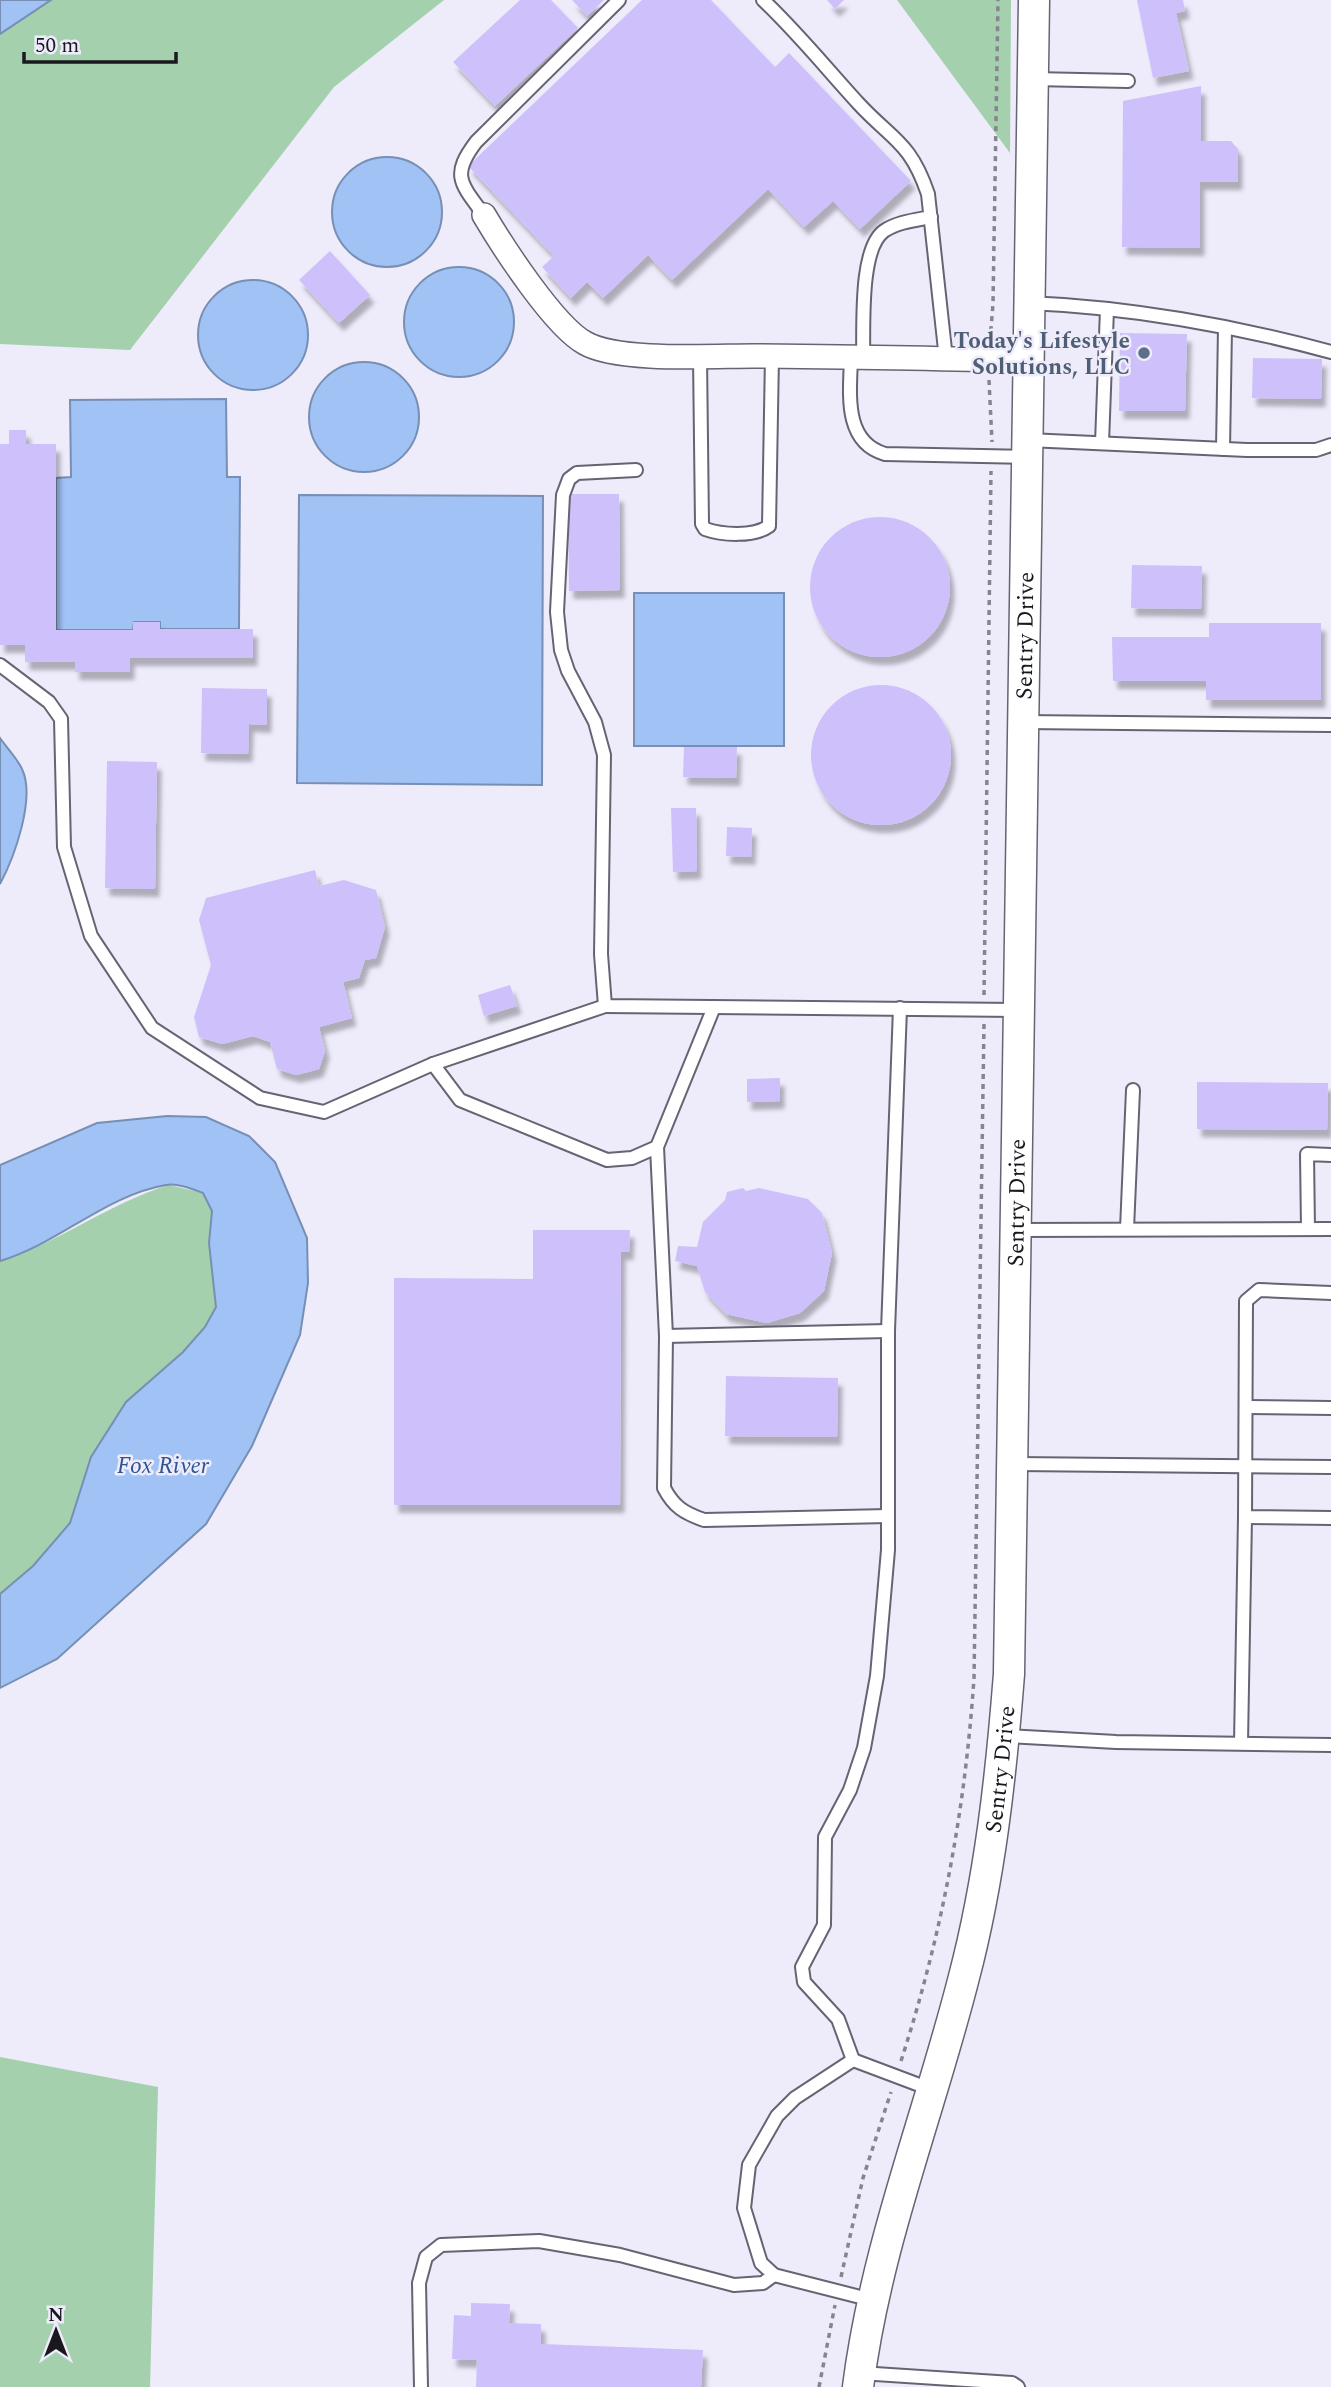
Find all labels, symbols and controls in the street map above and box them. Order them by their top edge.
scale bar [24,21,177,65]
text: 50 m [35,30,79,62]
place label: Today's Lifestyle Solutions, LLC [953,324,1130,385]
marker: Today's Lifestyle Solutions, LLC [1136,345,1152,361]
street label: Sentry Drive [1008,572,1044,700]
street label: Sentry Drive [999,1139,1036,1267]
water label: Fox River [117,1448,210,1484]
street label: Sentry Drive [977,1704,1025,1835]
north arrow [21,2296,91,2366]
text: N [48,2301,64,2330]

